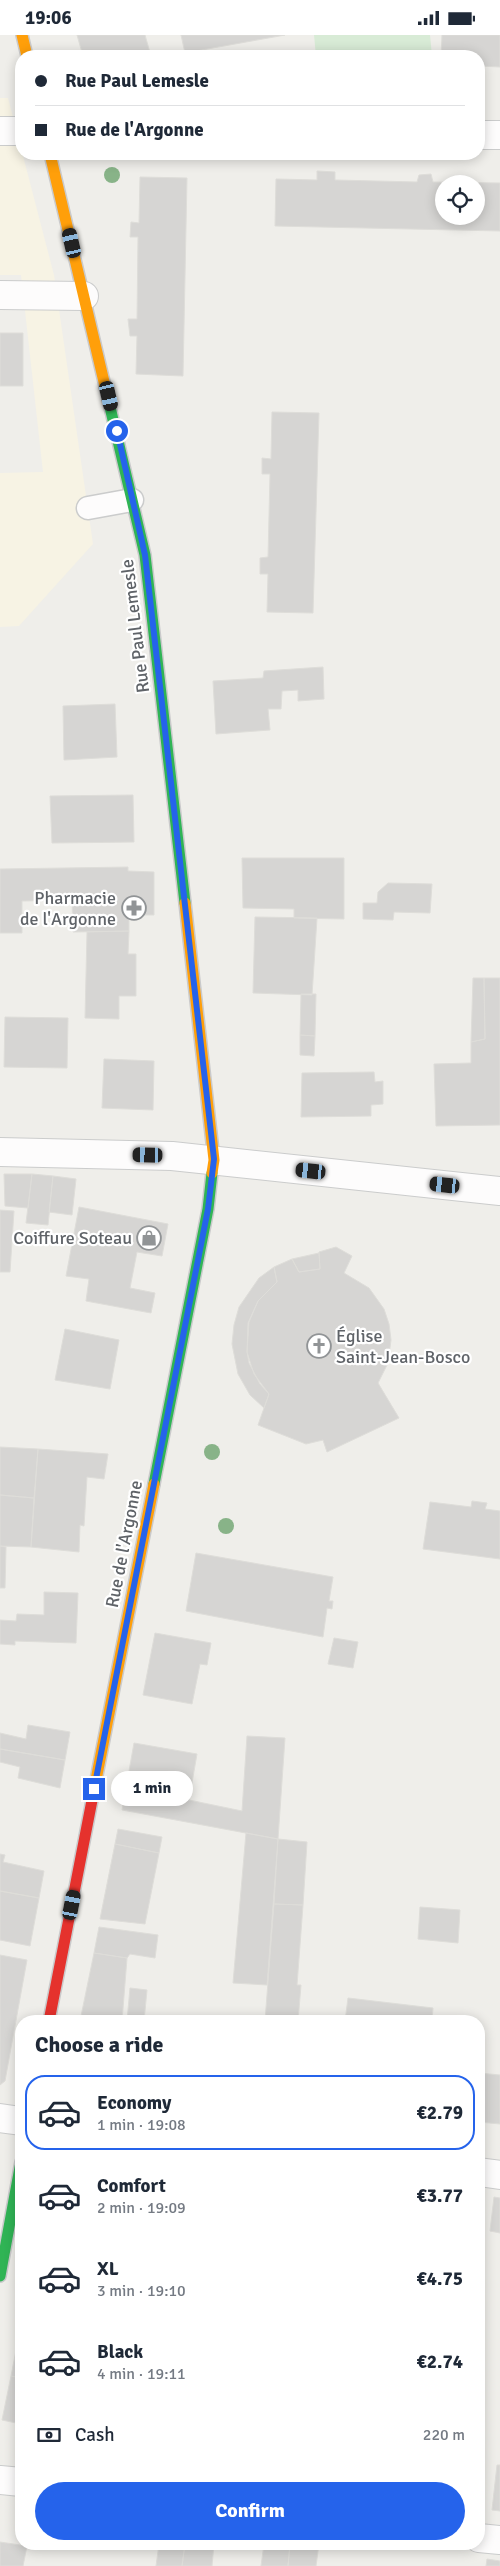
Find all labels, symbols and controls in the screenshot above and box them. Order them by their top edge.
text: 19:06 [25,6,72,30]
text: Rue Paul Lemesle [65,69,209,93]
text: Rue de l'Argonne [65,118,204,142]
map controls [435,175,485,225]
button: locate [435,175,485,225]
car [61,227,82,259]
car [98,380,119,412]
route start [106,420,128,442]
street label: Rue Paul Lemesle [116,558,154,694]
place label: Pharmacie de l'Argonne [20,887,116,930]
pharmacy icon: Pharmacie de l'Argonne [121,895,147,921]
car [132,1147,163,1163]
car [295,1162,326,1180]
car [429,1176,460,1194]
shop icon: Coiffure Soteau [136,1225,162,1251]
place label: Coiffure Soteau [13,1227,132,1249]
place label: Église Saint-Jean-Bosco [336,1325,470,1368]
church icon: Église Saint-Jean-Bosco [306,1333,332,1359]
street label: Rue de l'Argonne [101,1479,147,1609]
callout: 1 min [112,1771,194,1807]
route end [83,1778,105,1800]
text: 1 min [133,1778,171,1798]
car [61,1889,82,1921]
text: Choose a ride [35,2031,163,2058]
icon: car [37,2090,82,2135]
text: Economy [97,2091,171,2115]
text: €2.79 [417,2101,463,2125]
text: 1 min · 19:08 [97,2115,186,2135]
icon: car [37,2173,82,2218]
text: Comfort [97,2174,166,2198]
text: €3.77 [417,2184,463,2208]
text: 2 min · 19:09 [97,2198,186,2218]
icon: car [37,2256,82,2301]
text: XL [97,2257,119,2281]
text: €4.75 [417,2267,463,2291]
text: 3 min · 19:10 [97,2281,186,2301]
icon: car [37,2339,82,2384]
text: Black [97,2340,143,2364]
text: €2.74 [417,2350,463,2374]
text: 4 min · 19:11 [97,2364,186,2384]
icon: cash [35,2421,63,2449]
text: Cash [75,2423,115,2447]
text: 220 m [423,2425,465,2445]
button: Confirm [35,2482,465,2540]

